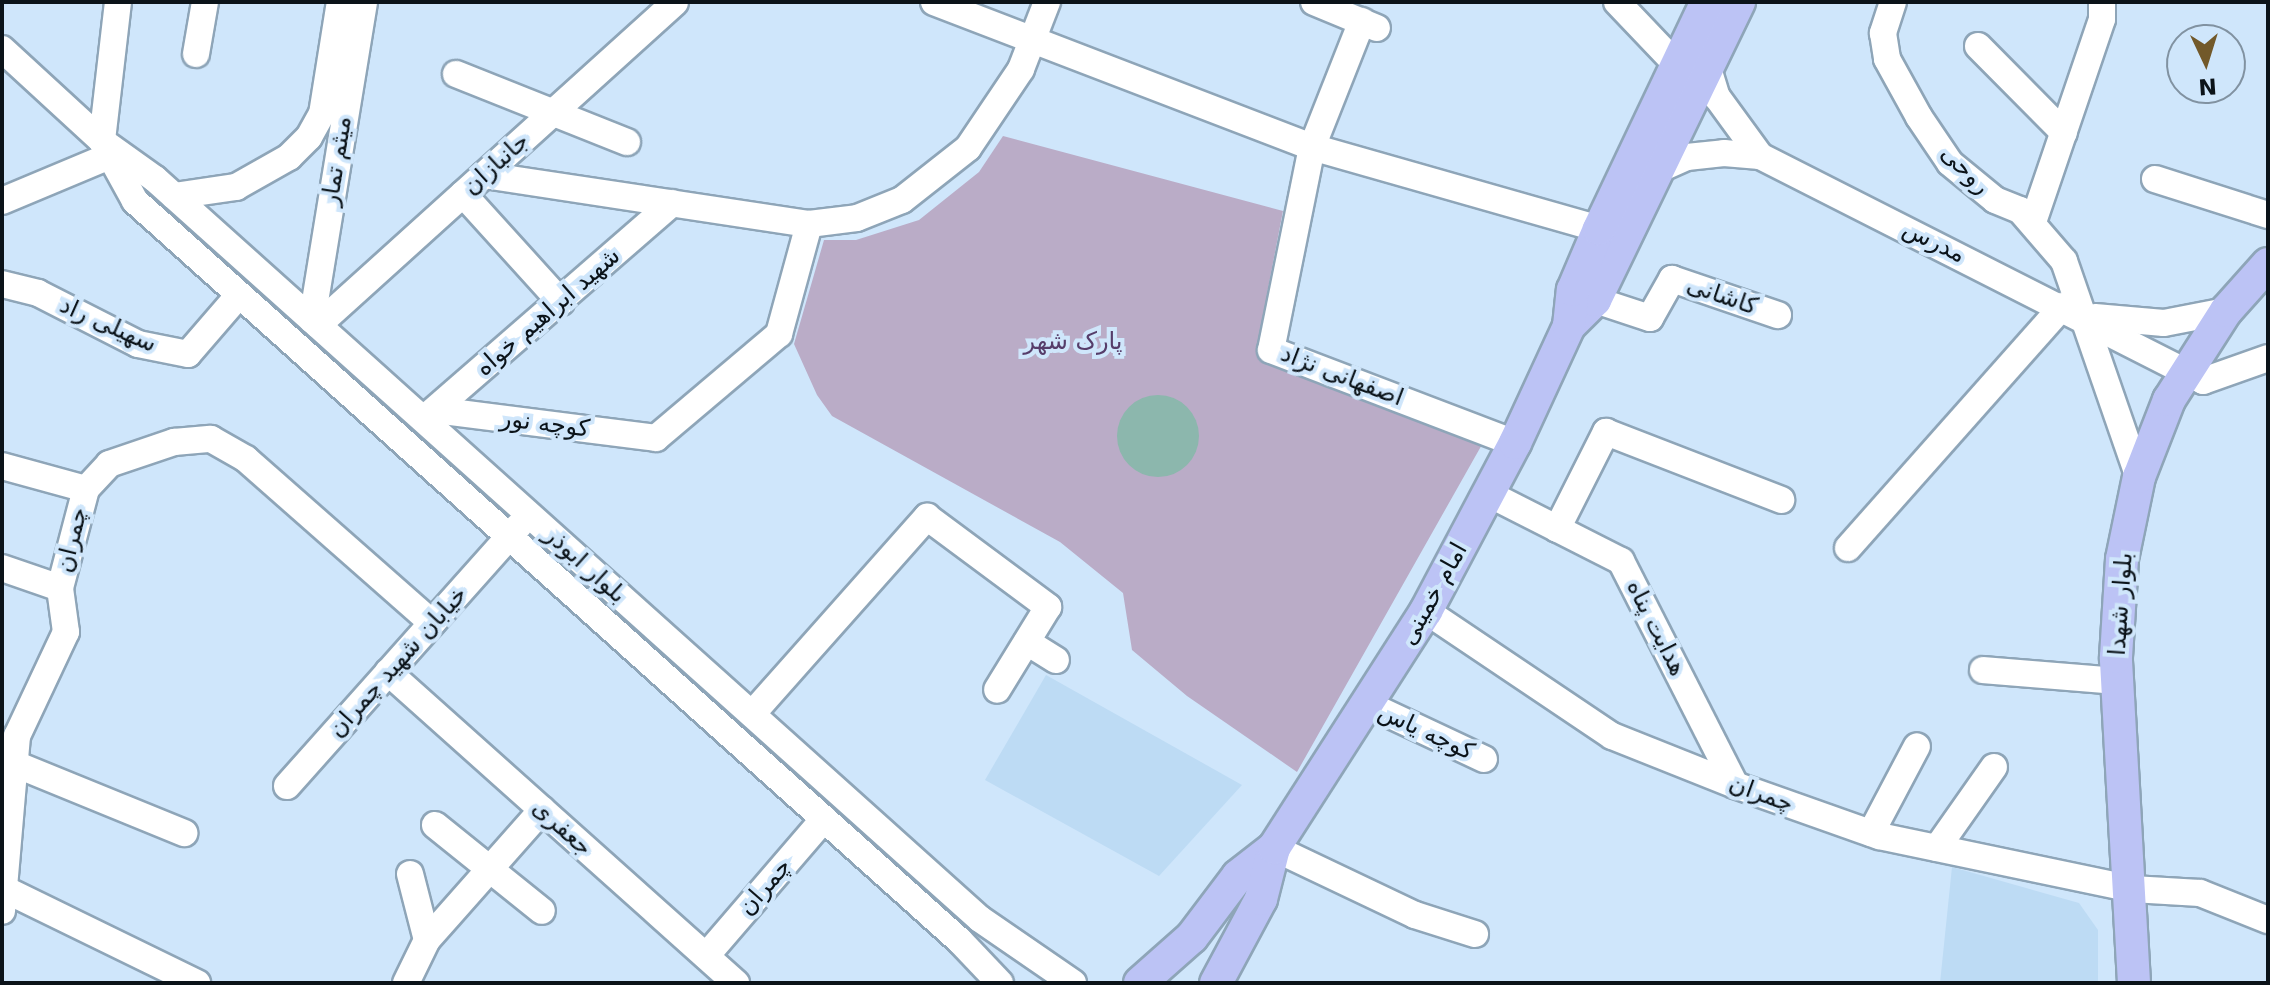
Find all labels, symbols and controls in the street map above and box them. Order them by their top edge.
north arrow [2166,24,2246,104]
text: N [2198,73,2218,100]
street label: میثم تمار [316,114,358,208]
street label: جانبازان [457,127,535,201]
street label: روحی [1934,139,1996,201]
street label: مدرس [1898,215,1970,269]
street label: شهید ابراهیم خواه [470,241,626,383]
street label: کاشانی [1683,271,1761,321]
street label: سهیلی راد [55,291,161,359]
park label: پارک شهر [1023,328,1123,356]
street label: اصفهانی نژاد [1277,339,1407,413]
street label: کوچه نور [499,404,591,444]
street label: چمران [50,504,94,576]
street label: بلوار ابوذر [538,521,632,609]
street label: امام خمینی [1394,538,1474,650]
street label: بلوار شهدا [2103,551,2139,657]
street label: هدایت پناه [1620,575,1692,681]
street label: خیابان شهید چمران [323,580,473,744]
street label: کوچه یاس [1373,697,1479,767]
street label: چمران [1725,769,1797,819]
street label: جعفری [526,794,598,862]
street label: چمران [732,853,798,921]

